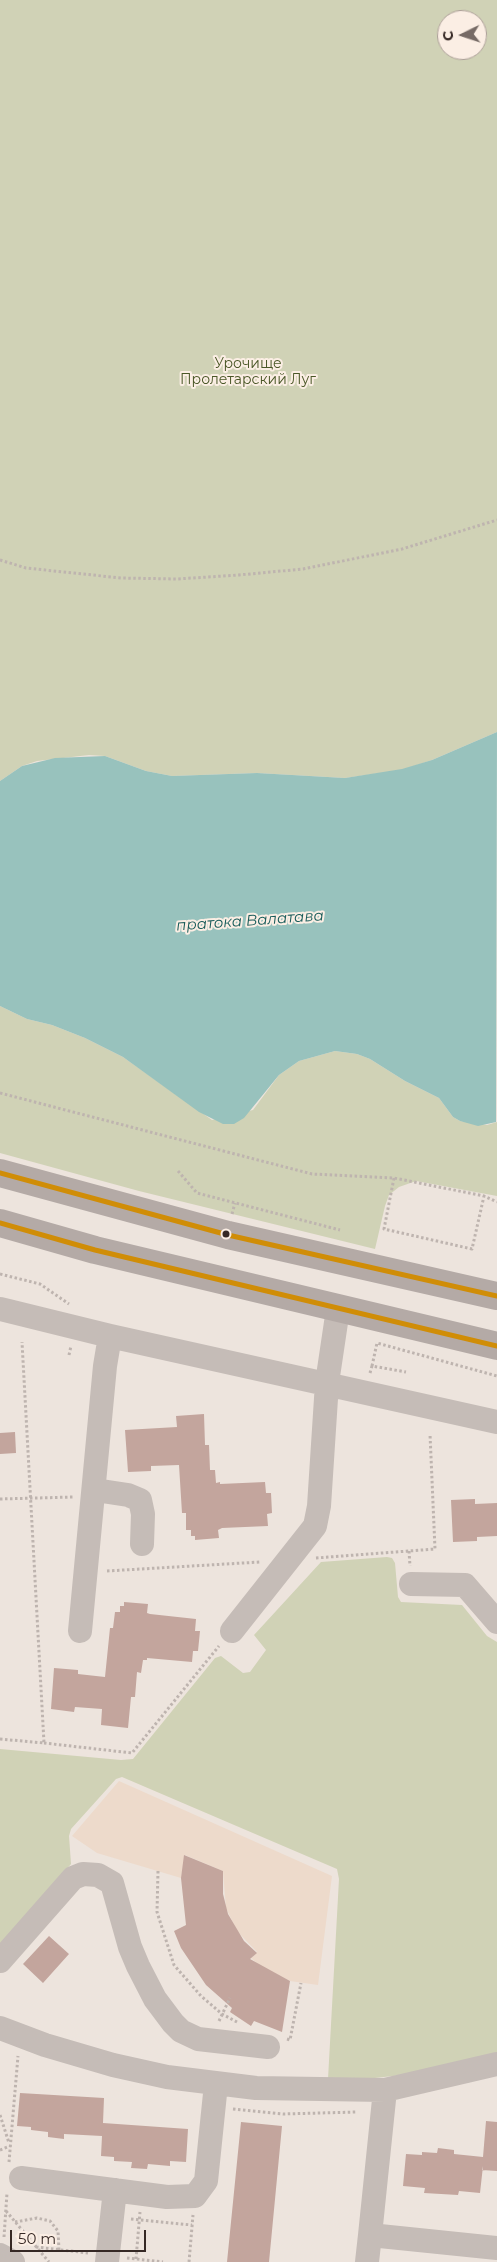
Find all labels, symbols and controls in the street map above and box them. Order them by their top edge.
north arrow [437,10,487,60]
text: С [439,30,457,42]
park label: Урочище Пролетарский Луг [180,356,316,388]
water label: пратока Валатава [176,907,324,935]
unlabelled marker [221,1229,231,1239]
scale bar [12,2220,149,2252]
text: 50 m [18,2229,56,2248]

